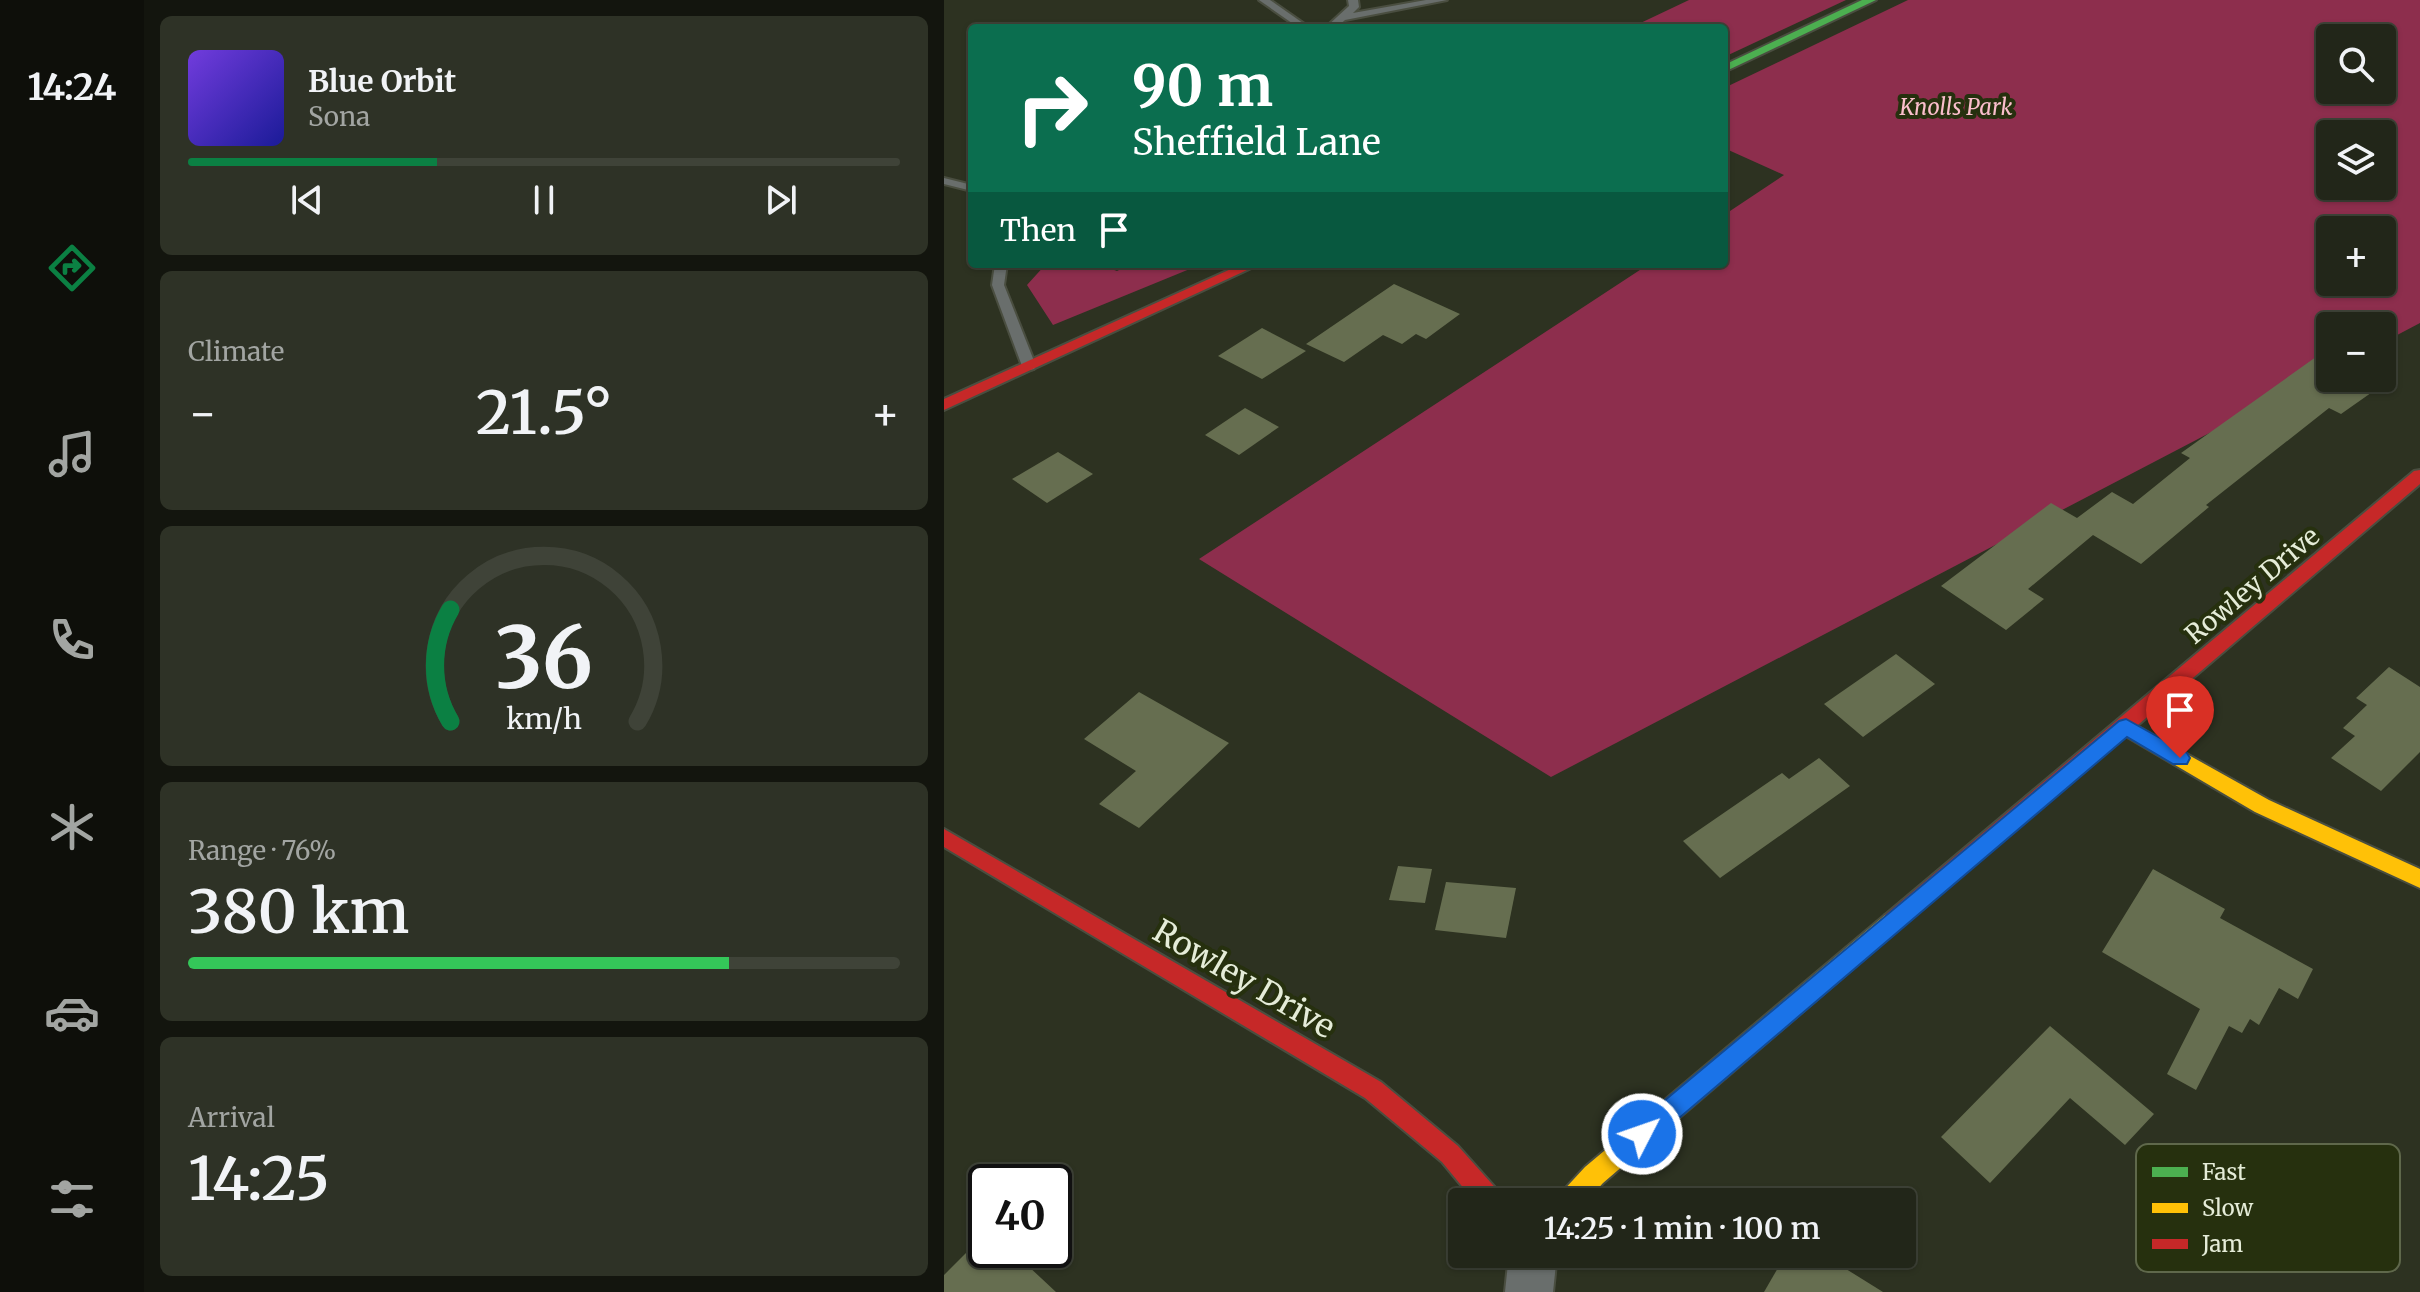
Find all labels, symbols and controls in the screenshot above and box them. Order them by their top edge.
map controls [2316,24,2396,392]
button: search [2316,24,2396,104]
text: 90 m [1132,51,1273,121]
icon: right [1000,56,1104,160]
text: Blue Orbit [308,62,456,100]
text: 14:24 [28,65,116,110]
park label: Knolls Park [1899,93,2012,121]
text: Sona [308,100,370,133]
text: Sheffield Lane [1132,120,1381,165]
button: layers [2316,120,2396,200]
icon: previous [285,178,329,222]
icon: pause [522,178,566,222]
icon: next [759,178,803,222]
icon: arrive [1092,208,1136,252]
text: Then [1000,211,1076,249]
button: + [2316,216,2396,296]
icon: directions [44,240,100,296]
button: − [2316,312,2396,392]
text: Climate [188,335,284,368]
text: 21.5° [476,375,612,450]
text: − [188,386,217,441]
text: + [871,386,900,441]
icon: music [44,426,100,482]
street label: Rowley Drive [2178,519,2326,651]
text: 36 [495,606,593,711]
icon: phone [44,612,100,668]
pin [2146,676,2214,758]
icon: arrive [2158,688,2202,732]
text: km/h [506,701,582,737]
icon: climate [44,799,100,855]
text: Range · 76% [188,834,336,867]
text: 380 km [188,874,409,949]
street label: Rowley Drive [1146,911,1342,1047]
icon: car [44,985,100,1041]
position arrow [1600,1092,1684,1176]
text: Arrival [188,1101,275,1134]
text: 14:25 [188,1141,330,1216]
legend [2136,1144,2400,1272]
text: Fast [2202,1158,2246,1186]
speed limit sign: 40 [968,1164,1072,1268]
icon: filters [44,1171,100,1227]
text: Slow [2202,1194,2253,1222]
text: 14:25 · 1 min · 100 m [1544,1209,1820,1247]
text: Jam [2201,1230,2243,1258]

